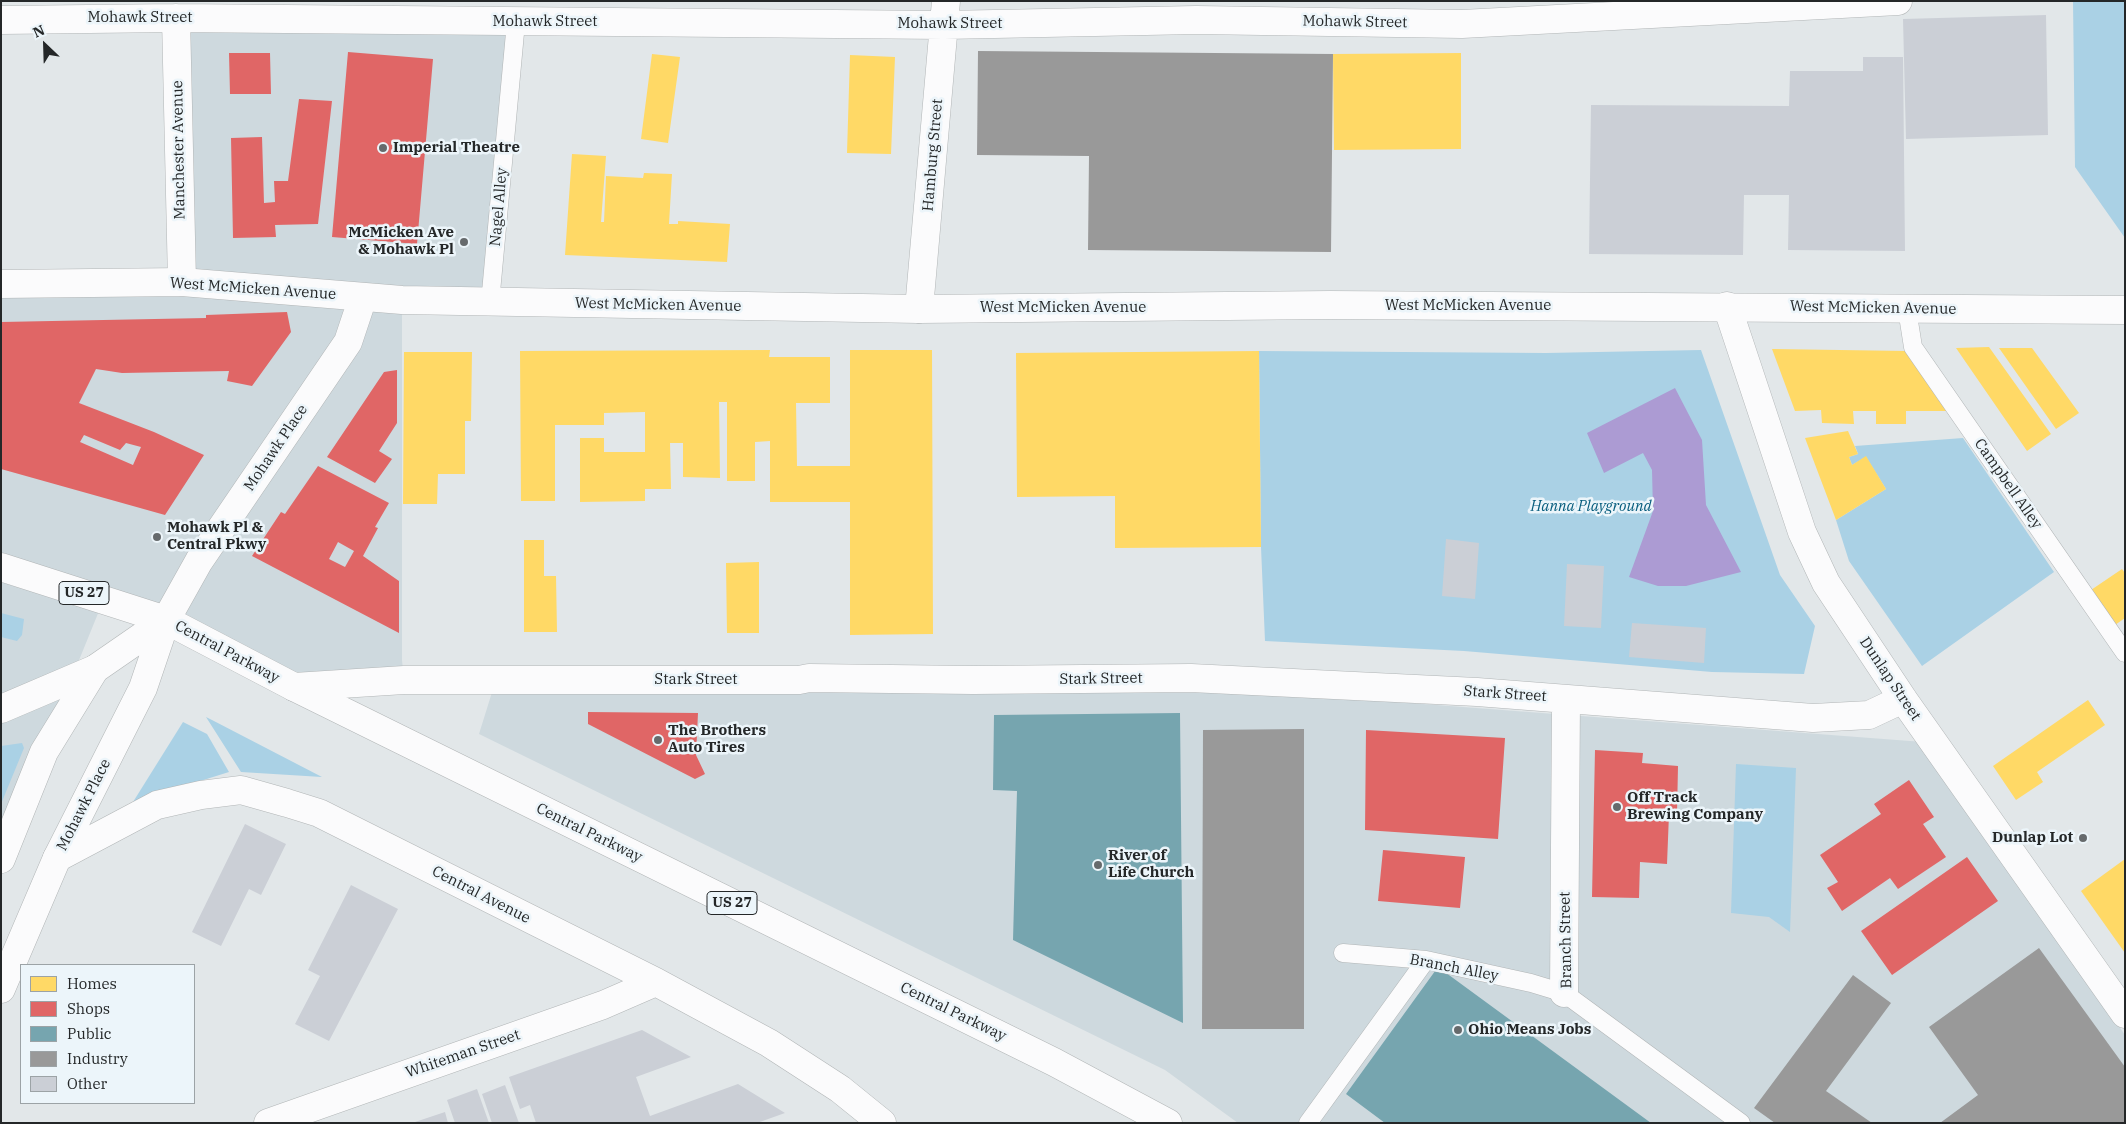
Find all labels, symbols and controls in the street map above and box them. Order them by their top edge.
street label: Mohawk Street [88,9,192,27]
street label: Mohawk Street [1302,12,1408,32]
street label: Mohawk Street [493,13,597,31]
street label: Mohawk Street [898,15,1002,33]
north arrow [20,20,70,70]
text: N [30,21,48,42]
street label: Manchester Avenue [169,80,189,220]
street label: Hamburg Street [919,98,947,212]
place label: Imperial Theatre [393,139,520,157]
marker: Imperial Theatre [377,142,389,154]
street label: Nagel Alley [487,167,511,247]
place label: McMicken Ave & Mohawk Pl [348,224,454,259]
marker: McMicken Ave & Mohawk Pl [458,236,470,248]
street label: West McMicken Avenue [169,274,337,304]
street label: West McMicken Avenue [575,295,741,315]
street label: West McMicken Avenue [1385,297,1551,315]
street label: West McMicken Avenue [1790,298,1956,318]
street label: West McMicken Avenue [980,299,1146,317]
street label: Mohawk Place [240,401,312,495]
street label: Campbell Alley [1970,435,2046,533]
park label: Hanna Playground [1530,498,1652,516]
place label: Mohawk Pl & Central Pkwy [167,519,266,554]
marker: Mohawk Pl & Central Pkwy [151,531,163,543]
road number: US 27 [59,582,109,604]
street label: Central Parkway [172,617,282,687]
street label: Dunlap Street [1855,634,1925,724]
street label: Stark Street [1059,669,1143,689]
street label: Stark Street [654,671,738,689]
street label: Stark Street [1463,682,1547,706]
place label: The Brothers Auto Tires [668,722,766,757]
marker: The Brothers Auto Tires [652,734,664,746]
street label: Mohawk Place [53,756,115,854]
place label: Off Track Brewing Company [1627,789,1763,824]
street label: Central Parkway [533,800,645,866]
marker: Off Track Brewing Company [1611,801,1623,813]
place label: Dunlap Lot [1992,829,2073,847]
marker: Dunlap Lot [2077,832,2089,844]
place label: River of Life Church [1108,847,1194,882]
marker: River of Life Church [1092,859,1104,871]
street label: Central Avenue [429,862,533,928]
road number: US 27 [707,891,757,914]
street label: Branch Street [1556,891,1576,989]
street label: Branch Alley [1408,951,1500,985]
legend [20,964,195,1104]
text: Homes [67,974,117,993]
street label: Central Parkway [897,979,1009,1045]
text: Shops [67,999,110,1018]
place label: Ohio Means Jobs [1468,1021,1591,1039]
text: Public [67,1024,112,1043]
marker: Ohio Means Jobs [1452,1024,1464,1036]
street label: Whiteman Street [404,1026,522,1082]
text: Industry [67,1049,128,1068]
text: Other [67,1074,107,1093]

